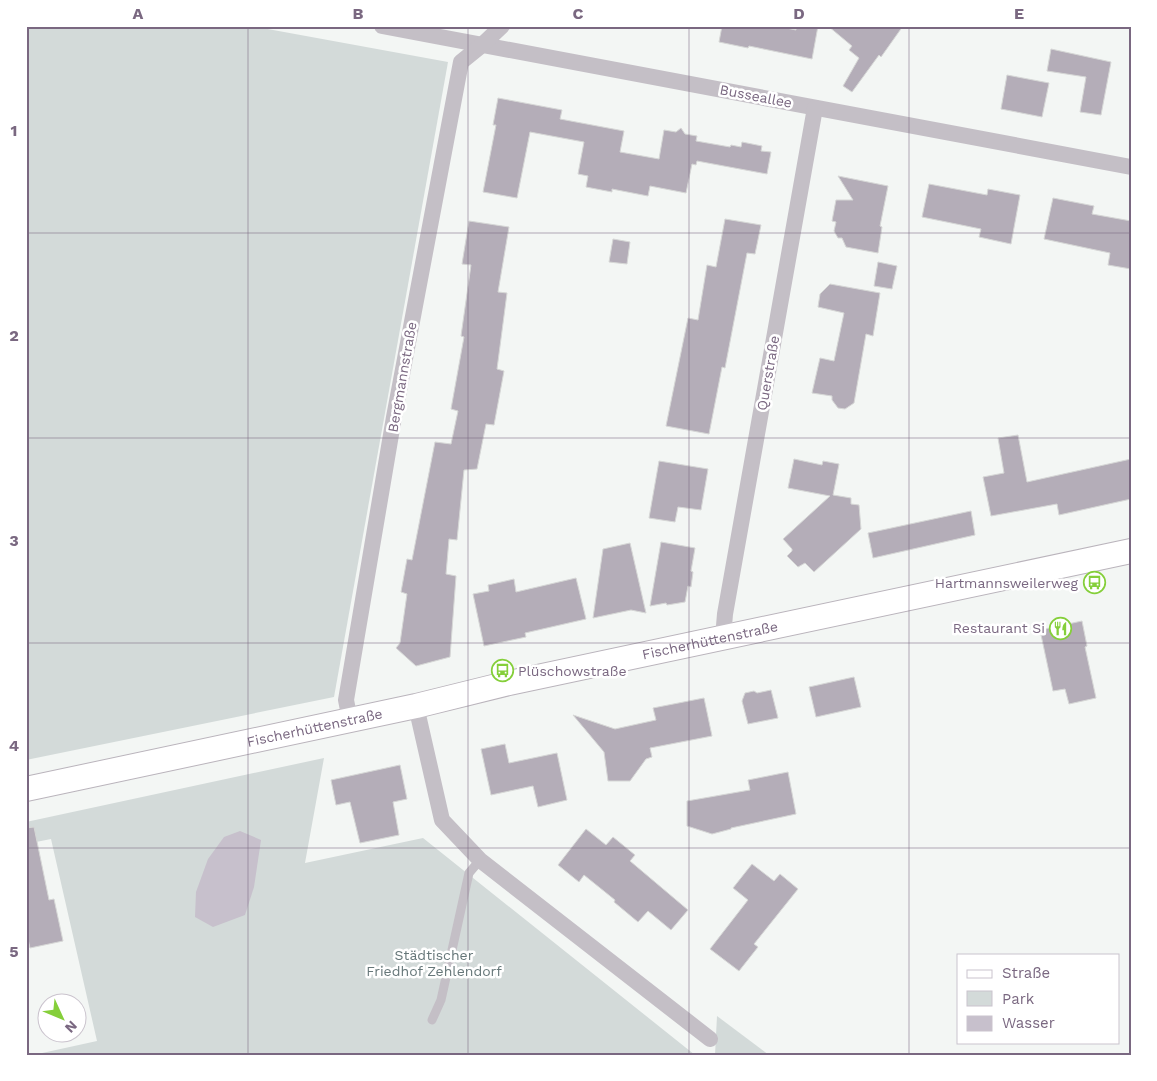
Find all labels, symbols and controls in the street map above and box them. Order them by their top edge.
text: A [133,4,144,23]
text: B [353,4,364,23]
text: C [573,4,584,23]
text: D [793,4,805,23]
text: E [1014,4,1024,23]
street label: Busseallee [719,81,793,111]
text: 1 [11,121,17,140]
street label: Bergmannstraße [384,320,420,434]
text: 2 [9,326,19,345]
street label: Querstraße [754,334,782,412]
text: 3 [9,531,19,550]
bus stop icon: Hartmannsweilerweg [1082,571,1106,595]
place label: Hartmannsweilerweg [935,575,1079,591]
restaurant icon: Restaurant Si [1049,616,1073,640]
street label: Fischerhüttenstraße [641,618,779,663]
place label: Restaurant Si [953,620,1045,636]
bus stop icon: Plüschowstraße [490,659,514,683]
place label: Plüschowstraße [518,663,626,679]
street label: Fischerhüttenstraße [245,705,384,750]
text: 4 [9,736,19,755]
text: 5 [9,942,19,961]
park label: Städtischer Friedhof Zehlendorf [366,947,502,979]
legend [957,954,1120,1044]
text: Straße [1002,964,1050,982]
text: Park [1002,990,1035,1008]
north arrow [38,994,88,1044]
text: Wasser [1002,1014,1055,1032]
text: N [62,1018,81,1036]

